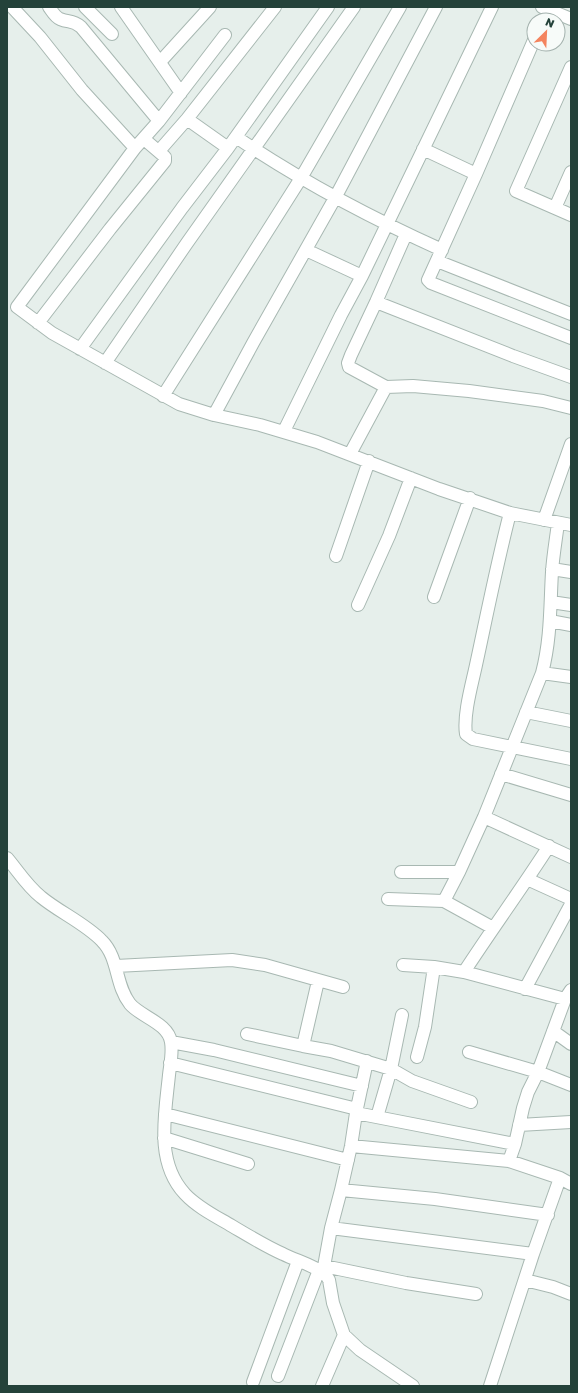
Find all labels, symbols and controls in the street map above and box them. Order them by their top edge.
north arrow [526,12,566,52]
text: N [544,15,557,30]

